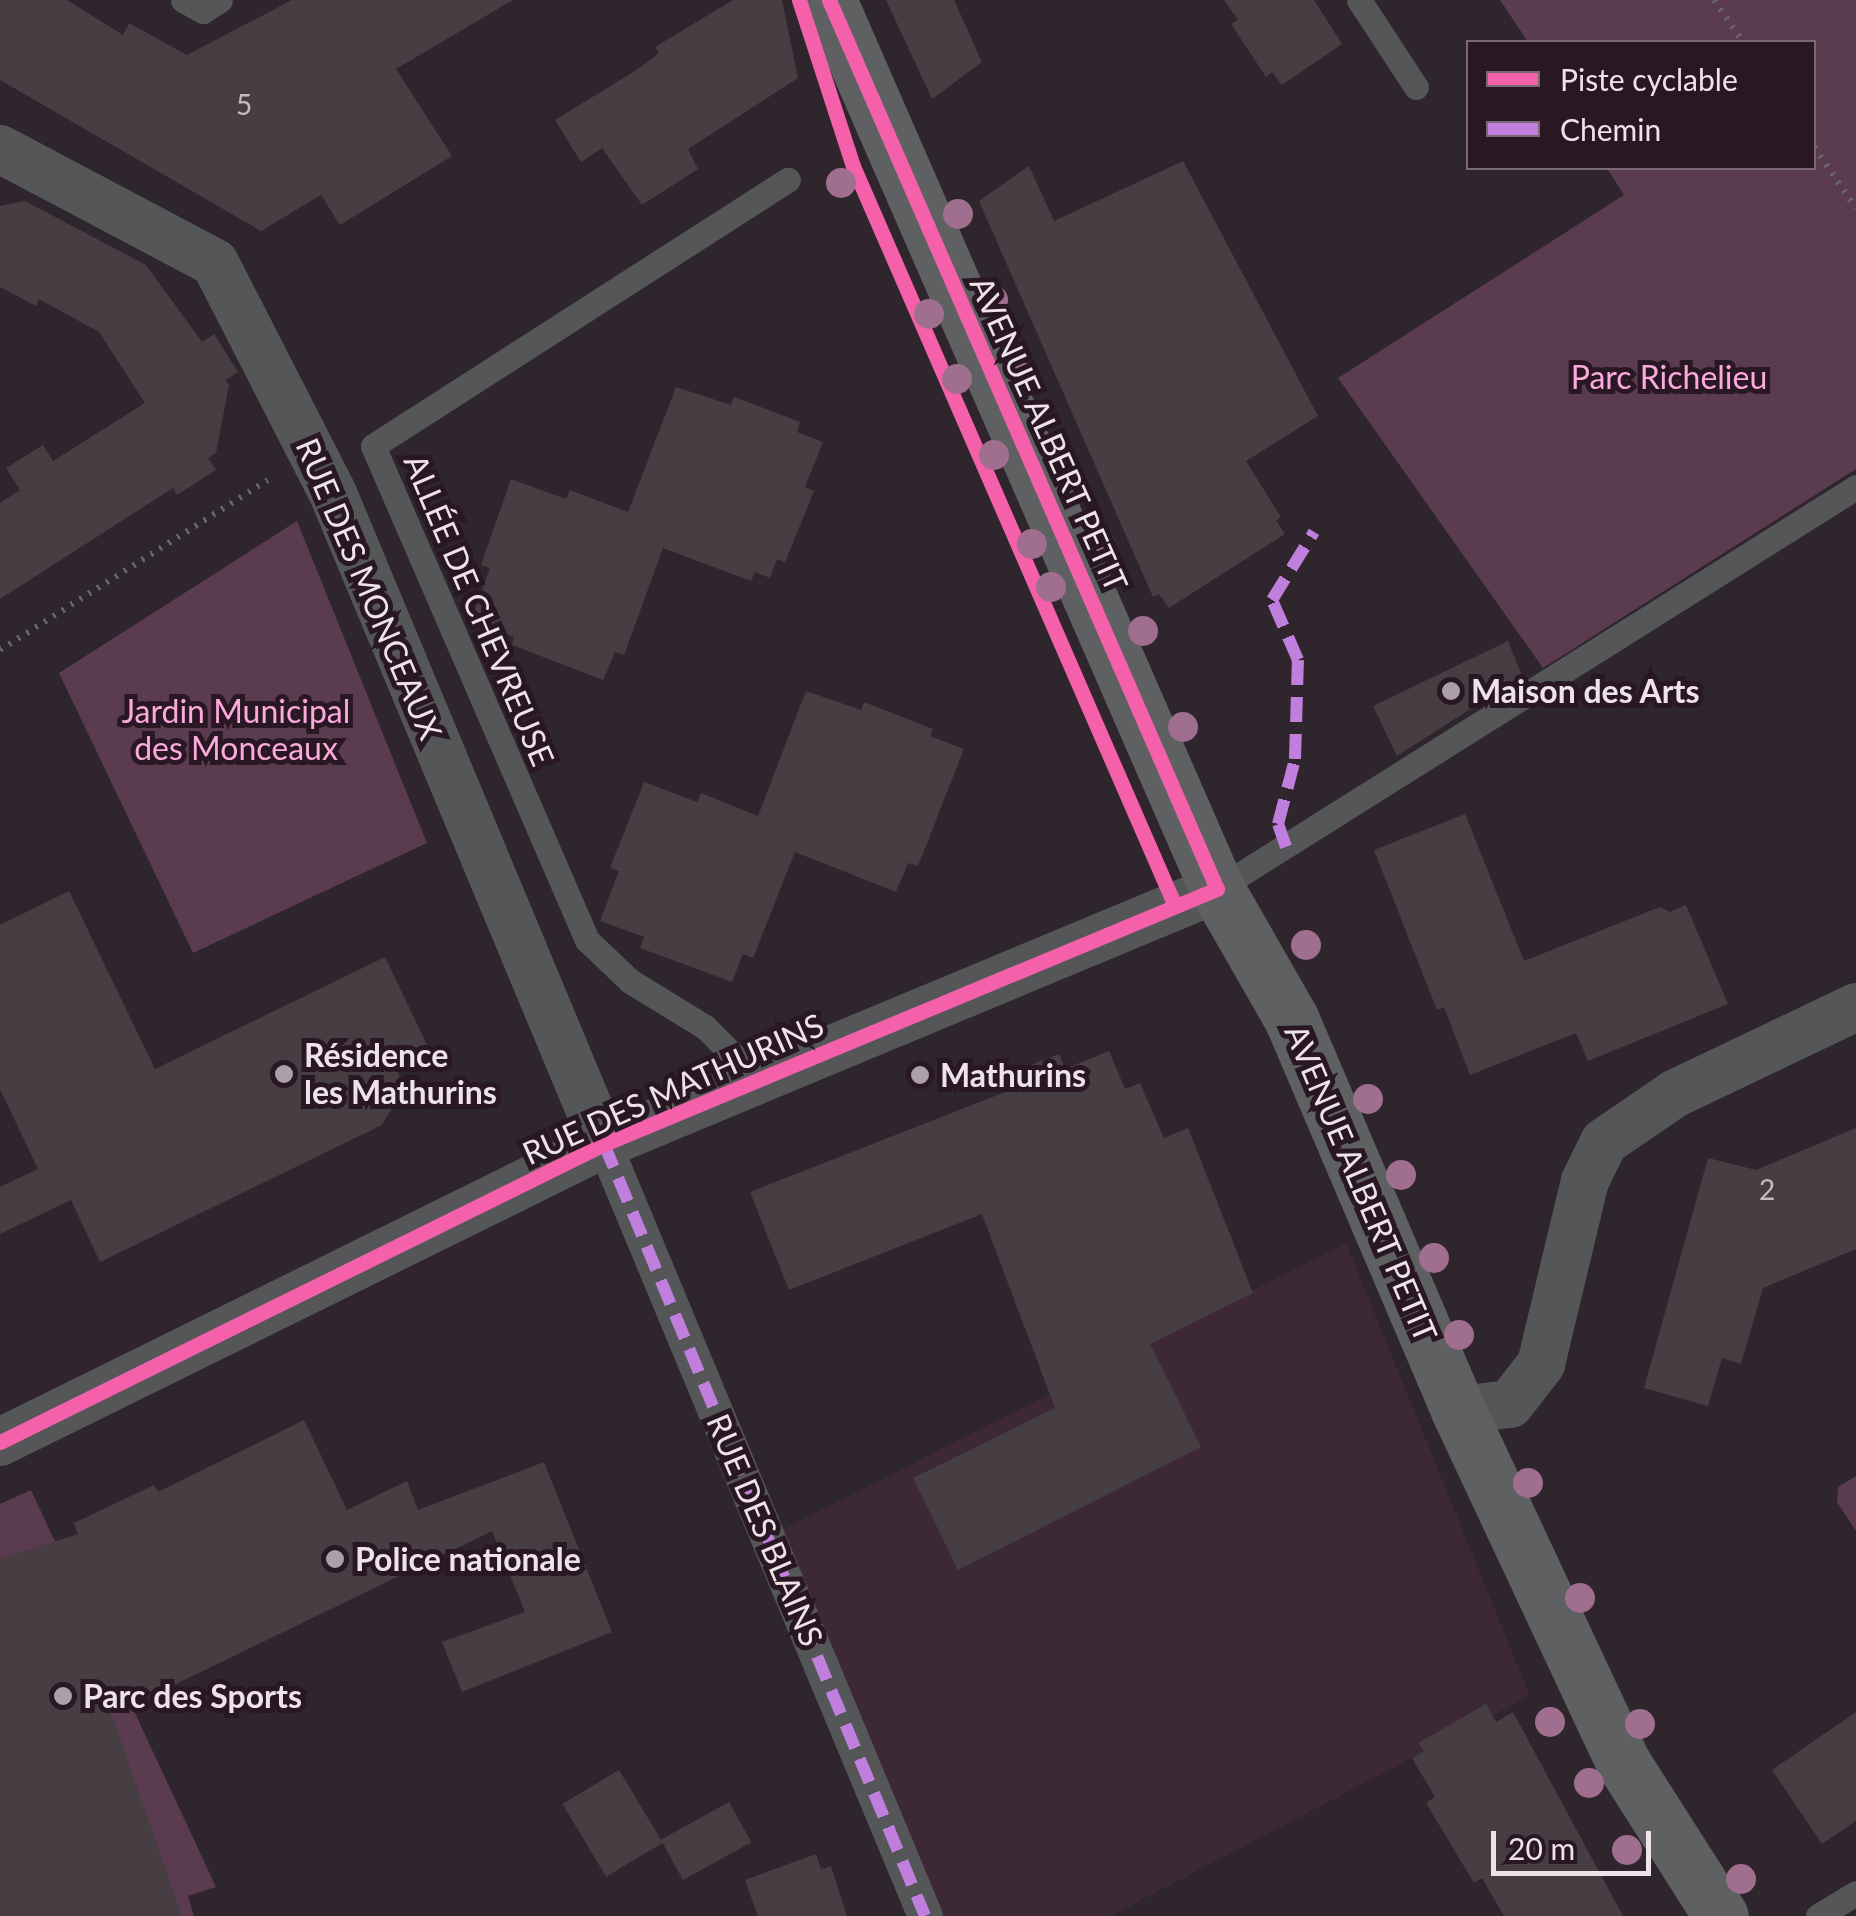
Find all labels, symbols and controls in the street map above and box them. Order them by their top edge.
legend [1466,40,1816,170]
text: Piste cyclable [1560,61,1738,97]
house number: 5 [236,87,252,121]
text: Chemin [1560,111,1661,147]
street label: AVENUE ALBERT PETIT [962,270,1136,598]
park label: Parc Richelieu [1571,358,1767,396]
street label: RUE DES MONCEAUX [288,433,450,745]
street label: ALLÉE DE CHEVREUSE [396,449,562,771]
place label: Maison des Arts [1471,672,1701,710]
marker: Maison des Arts [1440,680,1462,702]
park label: Jardin Municipal des Monceaux [122,693,350,768]
street label: RUE DES MATHURINS [517,1005,829,1173]
street label: AVENUE ALBERT PETIT [1276,1018,1446,1348]
place label: Résidence les Mathurins [304,1037,497,1112]
place label: Mathurins [940,1056,1086,1094]
marker: Résidence les Mathurins [273,1063,295,1085]
marker: Mathurins [909,1064,931,1086]
house number: 2 [1759,1172,1775,1206]
street label: RUE DES BLAINS [699,1408,831,1652]
place label: Police nationale [355,1540,581,1578]
marker: Police nationale [324,1548,346,1570]
place label: Parc des Sports [83,1677,302,1715]
marker: Parc des Sports [52,1685,74,1707]
scale bar [1496,1811,1656,1873]
text: 20 m [1508,1830,1575,1866]

